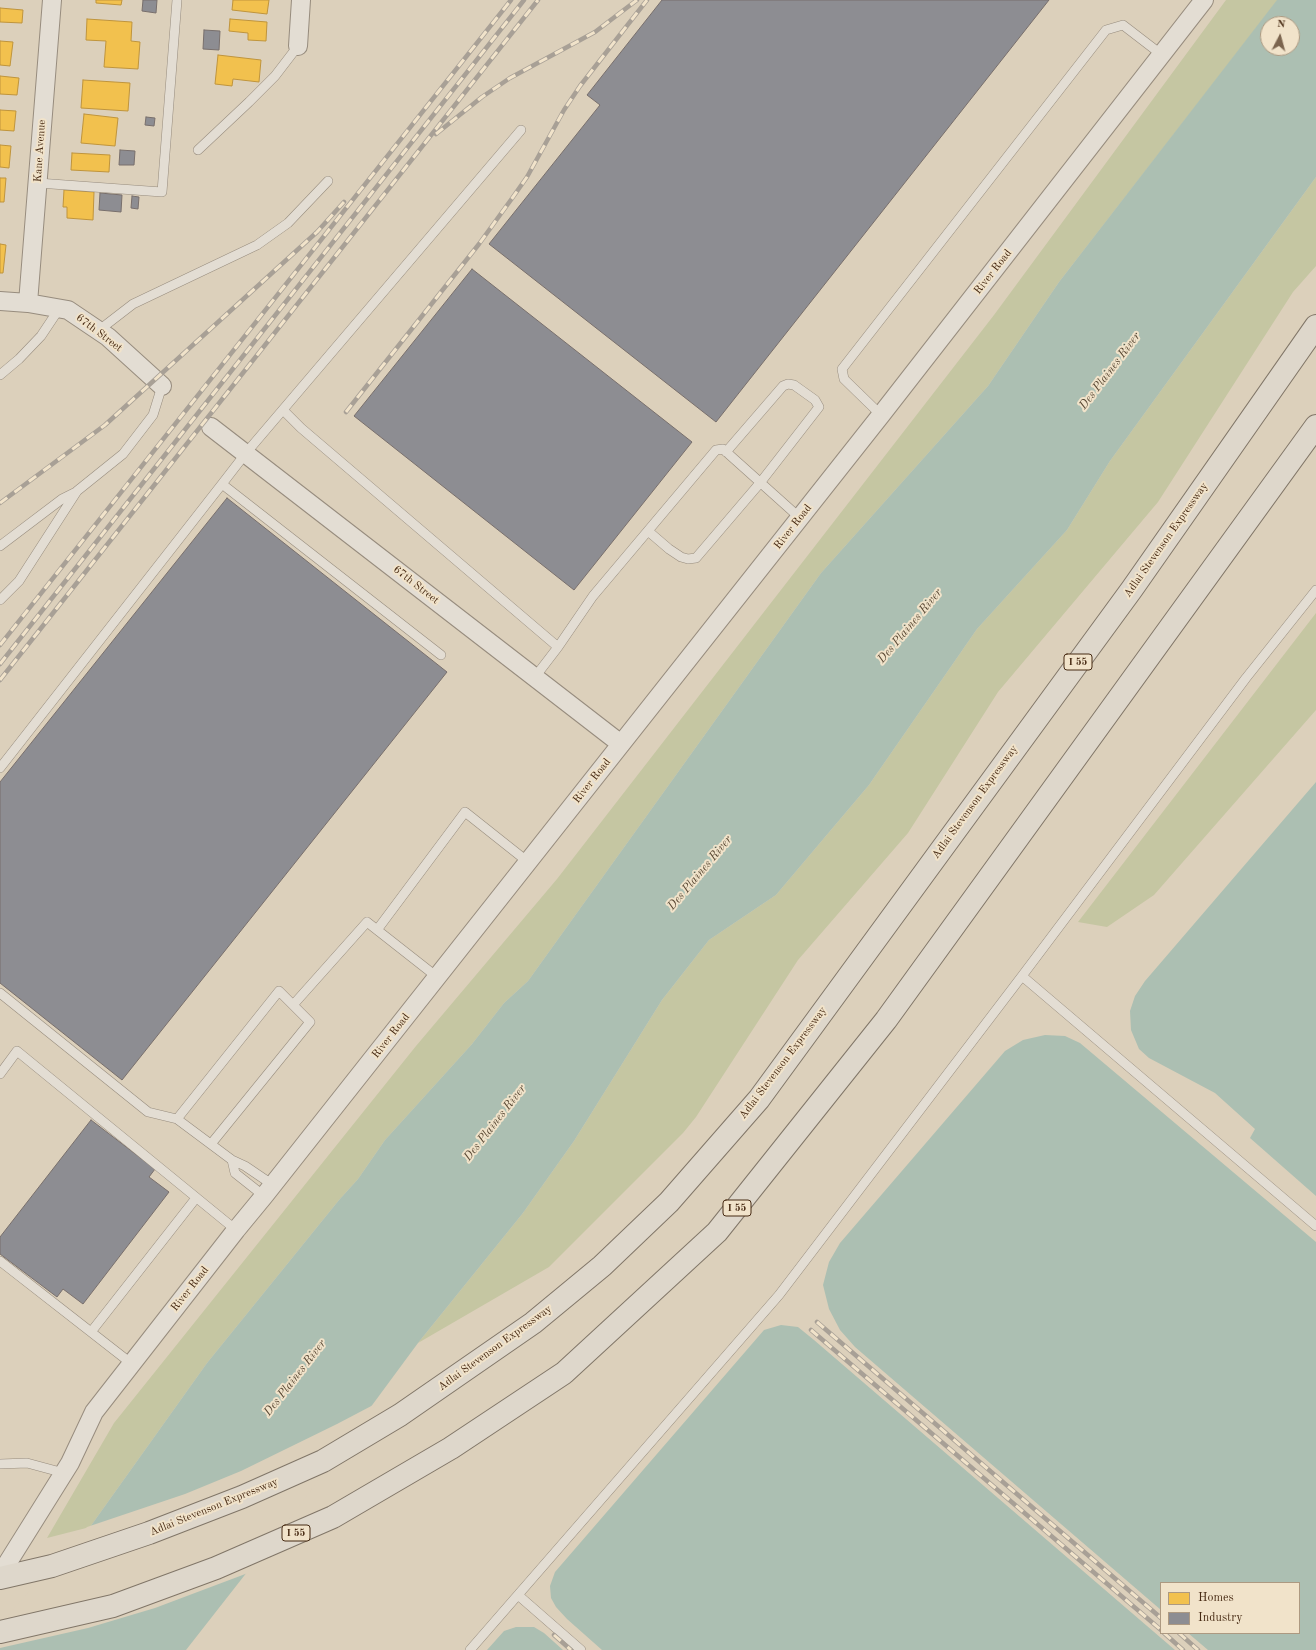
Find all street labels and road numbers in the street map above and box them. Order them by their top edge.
street label: Kane Avenue [31,119,49,183]
street label: River Road [971,247,1015,297]
street label: 67th Street [73,311,125,355]
street label: Adlai Stevenson Expressway [1121,480,1211,600]
street label: River Road [771,502,815,552]
street label: 67th Street [390,563,442,607]
road number: I 55 [1064,654,1092,670]
street label: Adlai Stevenson Expressway [929,743,1021,861]
street label: River Road [570,756,614,806]
street label: Adlai Stevenson Expressway [736,1004,830,1122]
street label: River Road [369,1011,413,1061]
road number: I 55 [723,1200,751,1216]
street label: River Road [168,1264,212,1314]
street label: Adlai Stevenson Expressway [436,1302,554,1394]
street label: Adlai Stevenson Expressway [148,1475,280,1539]
road number: I 55 [282,1525,310,1541]

